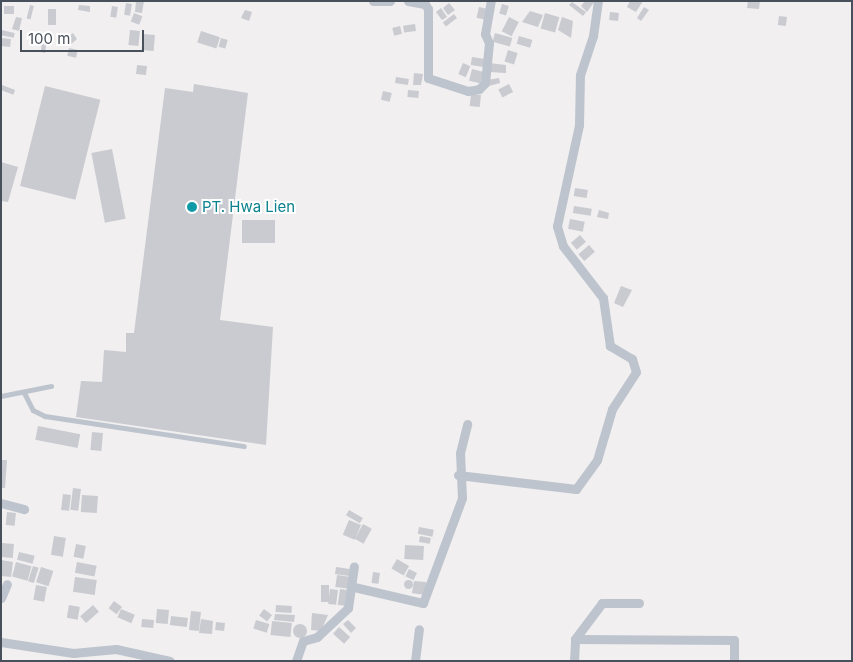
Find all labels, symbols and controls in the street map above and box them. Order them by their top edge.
scale bar [22,20,146,52]
text: 100 m [28,29,70,48]
place label: PT. Hwa Lien [202,198,295,216]
marker: PT. Hwa Lien [186,201,198,213]

